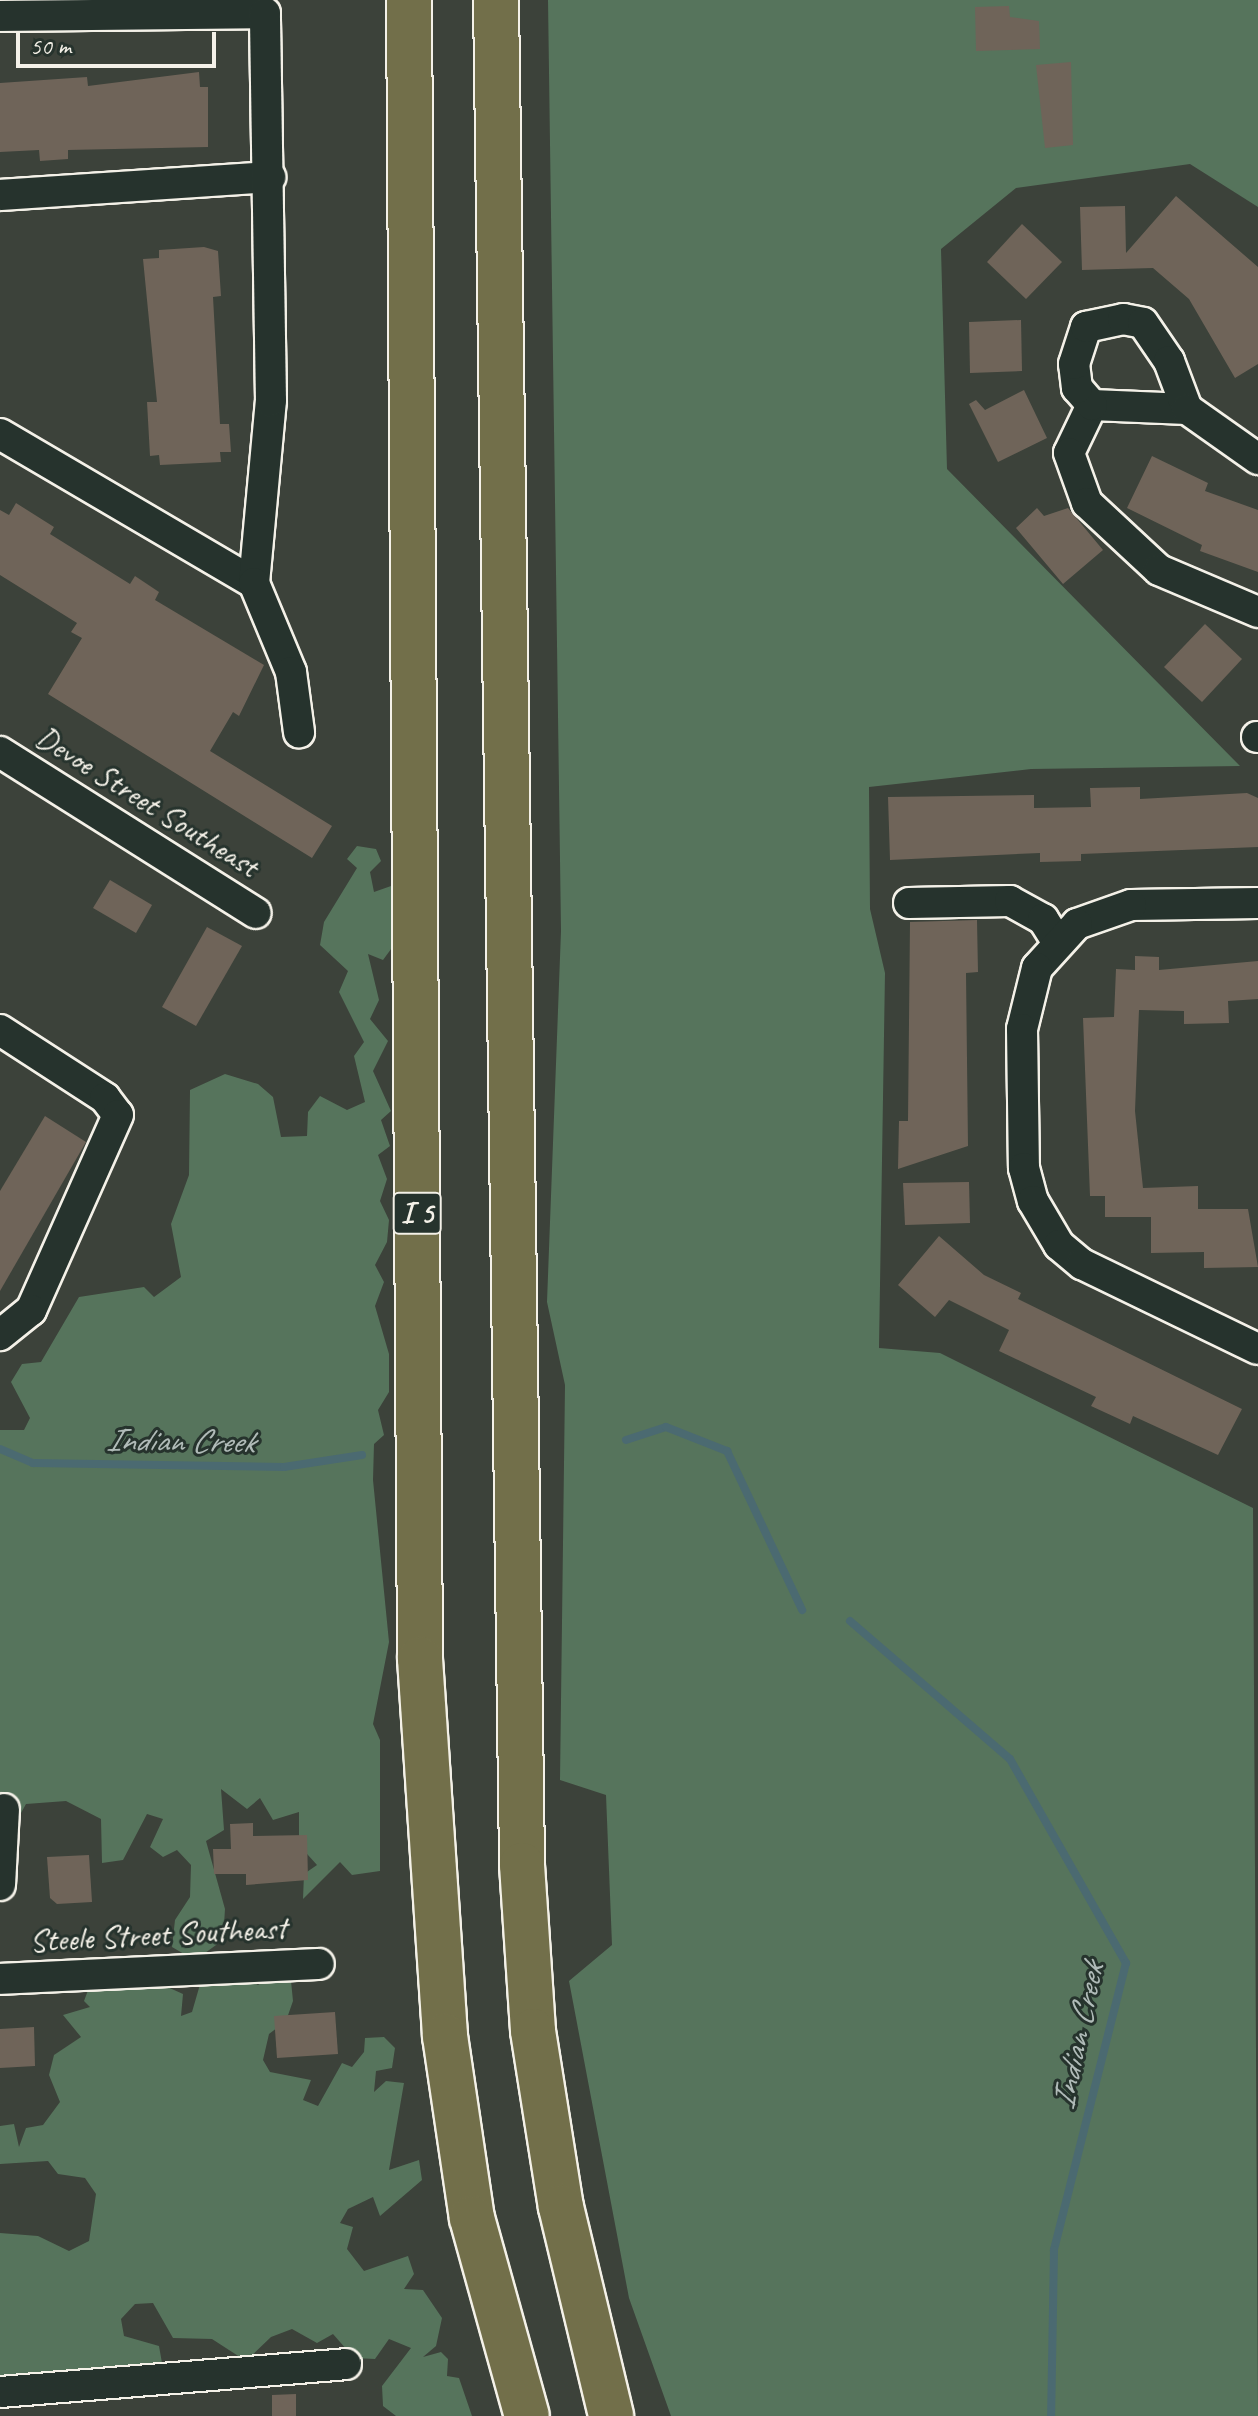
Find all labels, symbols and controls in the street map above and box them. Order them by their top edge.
scale bar [20,16,220,66]
text: 50 m [30,31,71,61]
street label: Devoe Street Southeast [28,718,266,886]
road number: I 5 [391,1187,443,1239]
water label: Indian Creek [106,1418,254,1462]
street label: Steele Street Southeast [28,1909,288,1961]
water label: Indian Creek [1042,1959,1112,2113]

